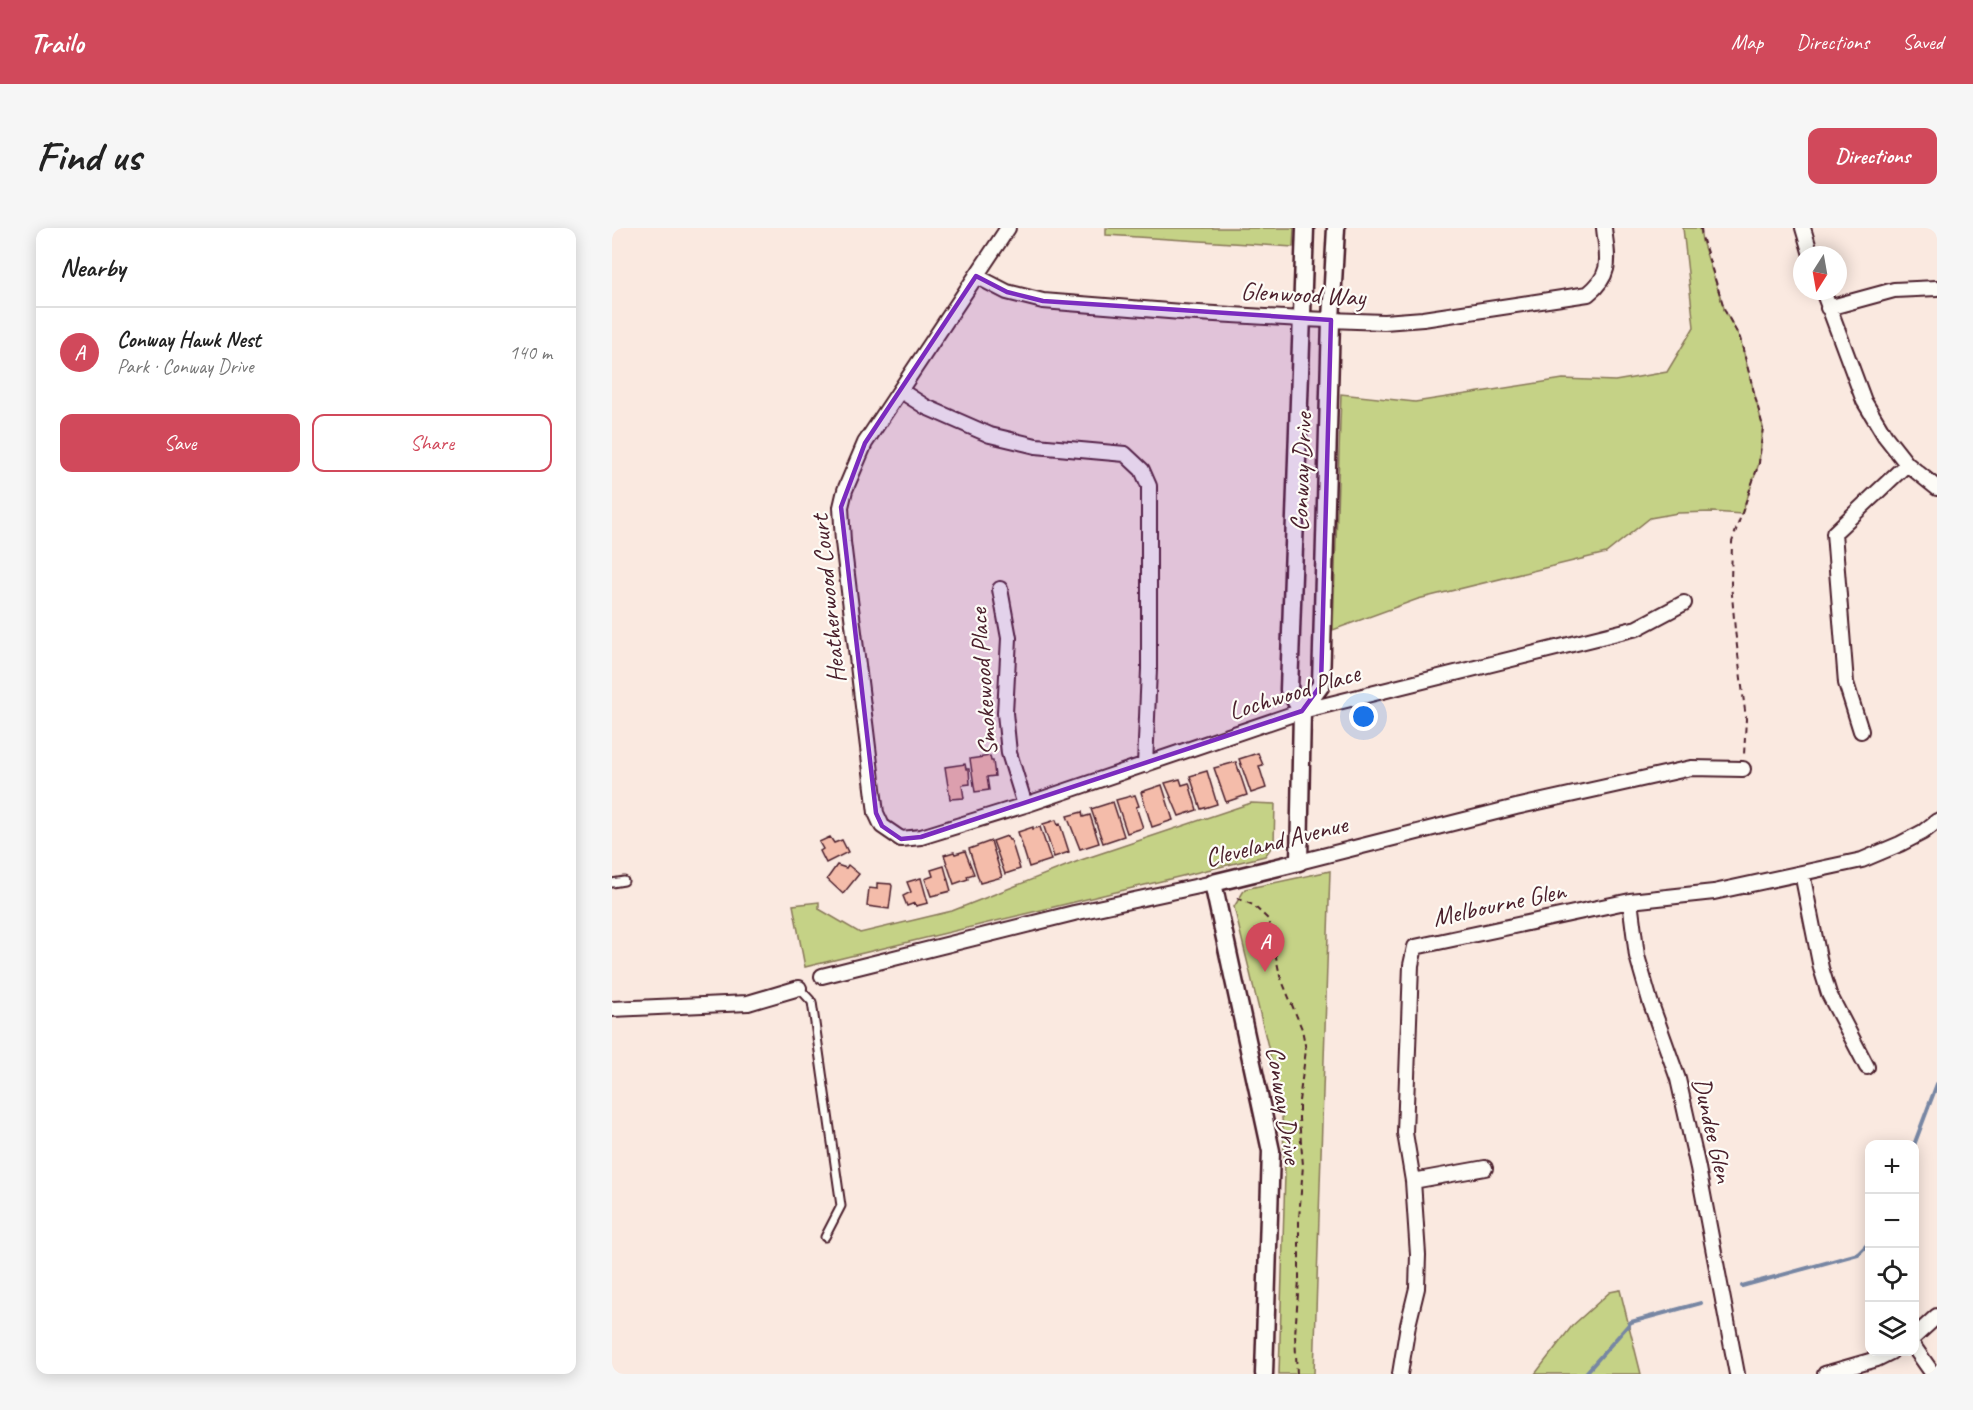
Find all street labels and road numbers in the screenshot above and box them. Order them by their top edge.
street label: Glenwood Way [1240,274,1368,314]
street label: Conway Drive [1282,410,1320,532]
street label: Heatherwood Court [803,511,853,685]
street label: Smokewood Place [961,605,1005,757]
street label: Lochwood Place [1224,656,1365,728]
street label: Cleveland Avenue [1201,807,1352,875]
street label: Melbourne Glen [1430,874,1570,934]
street label: Conway Drive [1258,1044,1310,1169]
street label: Dundee Glen [1685,1074,1741,1187]

